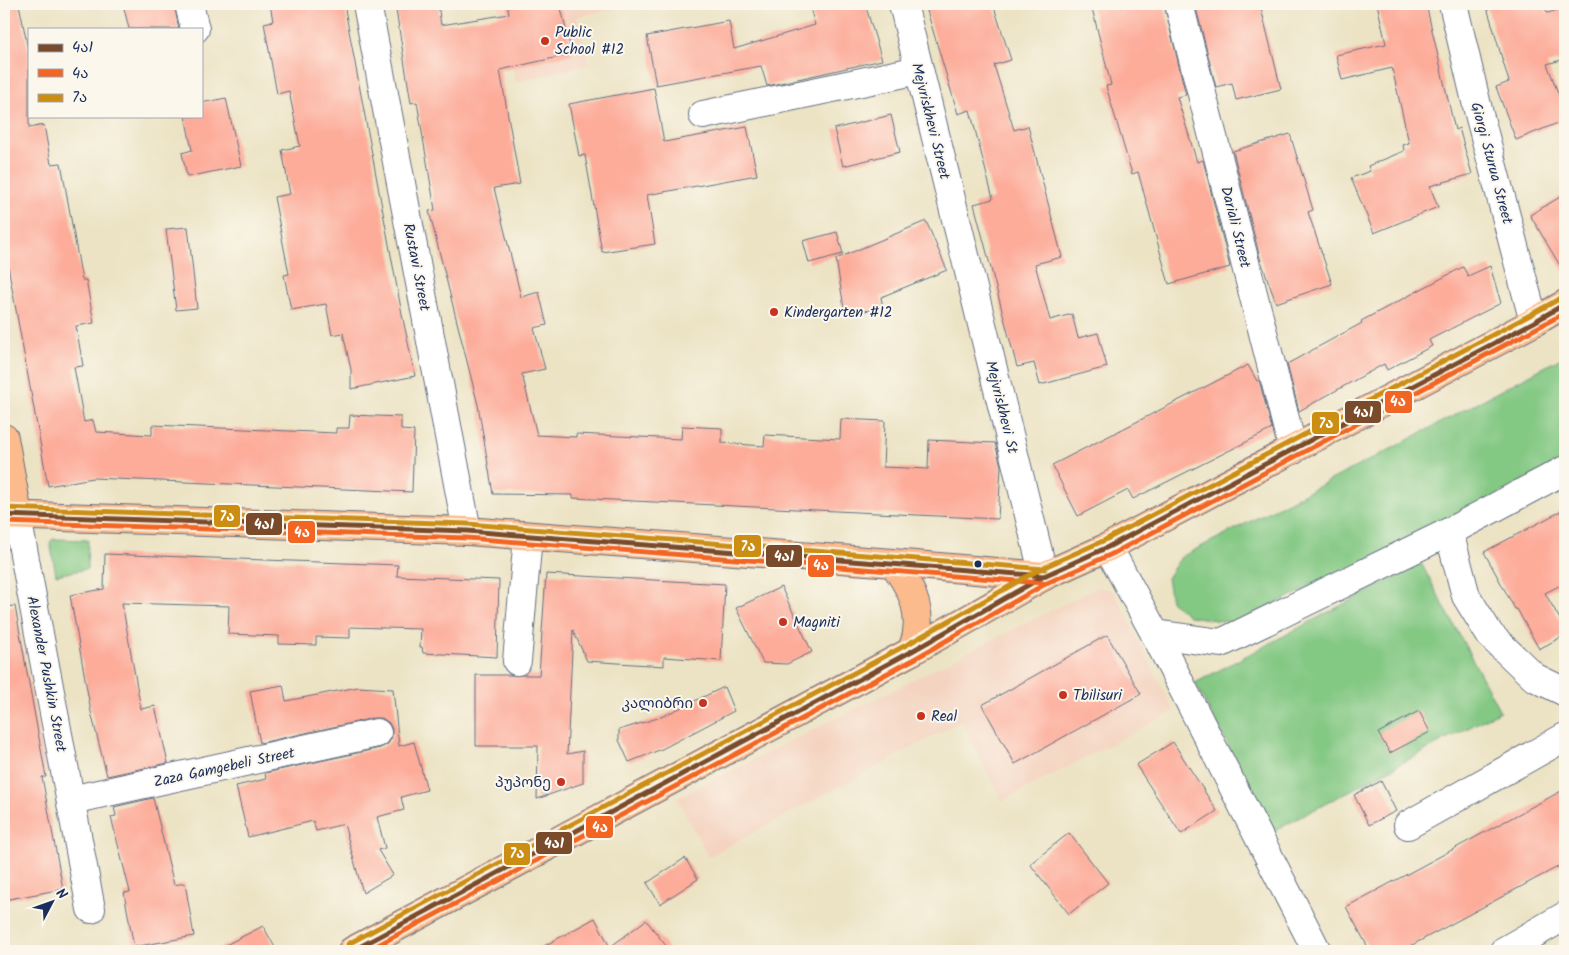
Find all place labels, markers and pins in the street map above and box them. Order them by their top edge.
place label: Public School #12 [555,21,624,62]
marker: Public School #12 [539,35,551,47]
place label: Kindergarten #12 [784,301,893,325]
marker: Kindergarten #12 [768,306,780,318]
unlabelled marker [973,559,983,569]
place label: Magniti [793,611,841,635]
marker: Magniti [777,616,789,628]
place label: Tbilisuri [1073,684,1123,708]
marker: Tbilisuri [1057,689,1069,701]
place label: კალიბრი [622,692,693,716]
marker: კალიბრი [697,697,709,709]
place label: Real [931,705,958,729]
marker: Real [915,710,927,722]
place label: პუპონე [495,771,551,795]
marker: პუპონე [555,776,567,788]

